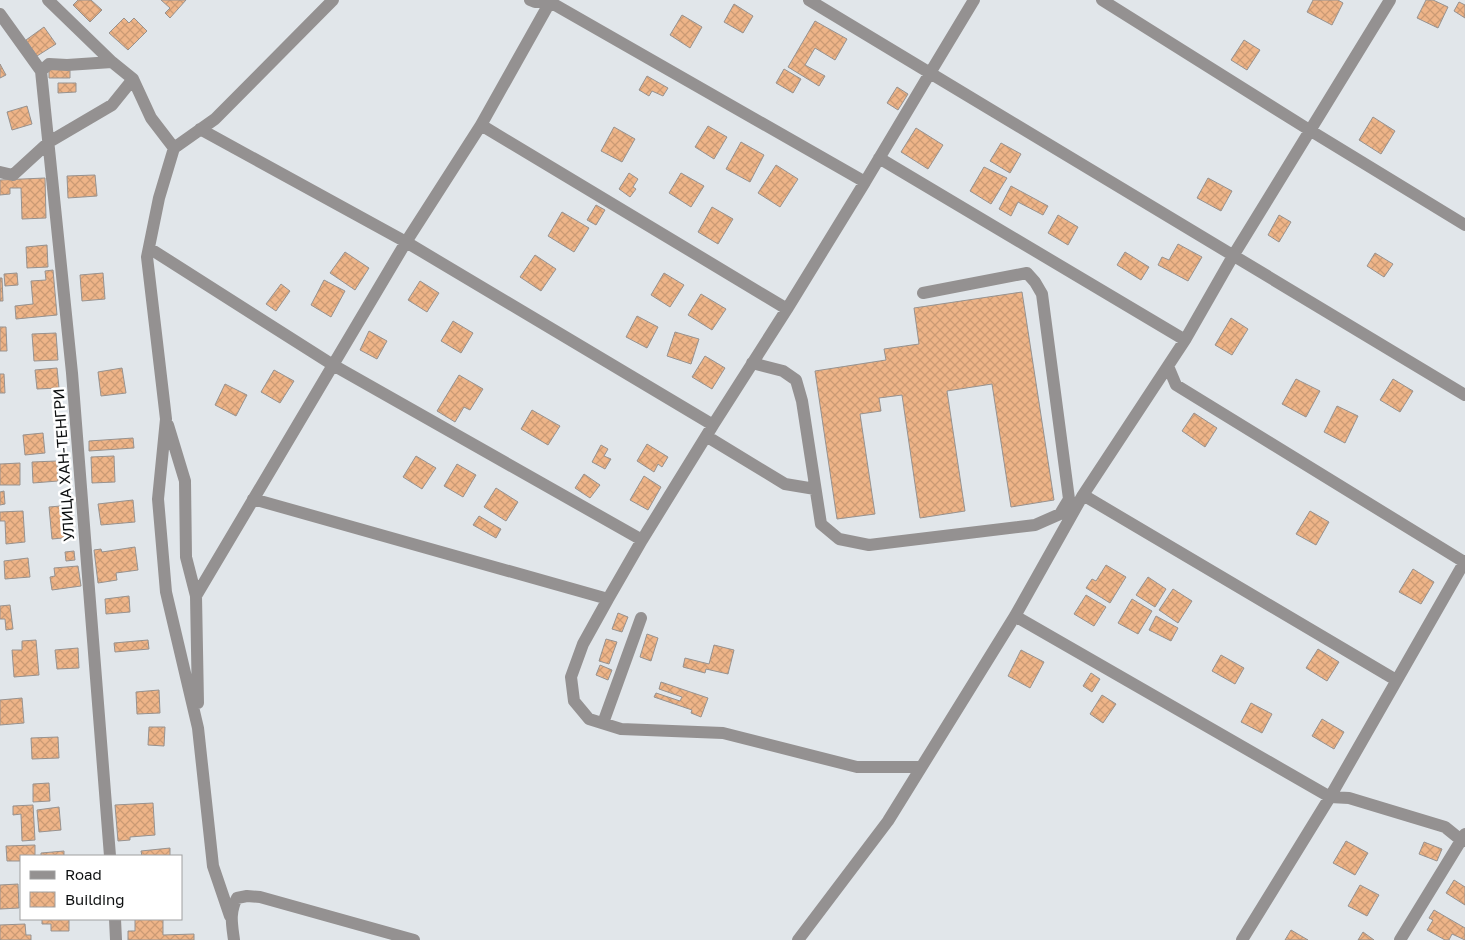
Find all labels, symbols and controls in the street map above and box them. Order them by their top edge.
street label: УЛИЦА ХАН-ТЕНГРИ [49,388,77,542]
legend [20,855,182,920]
text: Road [65,865,102,883]
text: Building [65,890,125,908]

